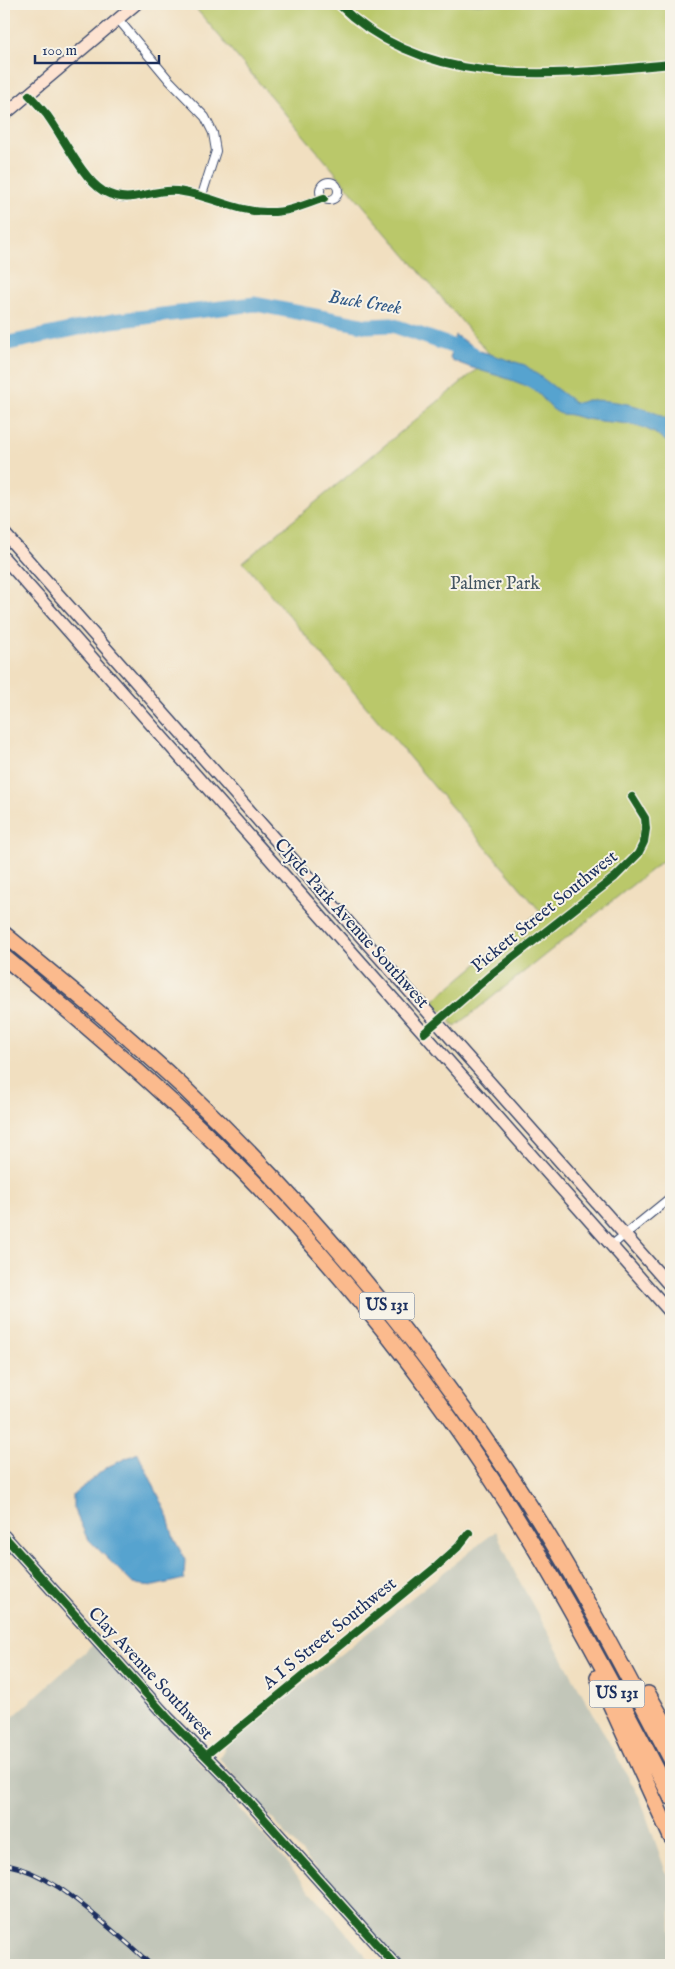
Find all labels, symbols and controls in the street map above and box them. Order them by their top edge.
scale bar [35,32,159,64]
text: 100 m [42,41,78,60]
water label: Buck Creek [327,285,404,321]
park label: Palmer Park [450,573,540,596]
street label: Clyde Park Avenue Southwest [268,834,434,1014]
street label: Pickett Street Southwest [467,846,623,978]
road number: US 131 [360,1292,414,1320]
street label: A I S Street Southwest [258,1573,402,1696]
street label: Clay Avenue Southwest [82,1603,218,1745]
road number: US 131 [590,1680,644,1708]

